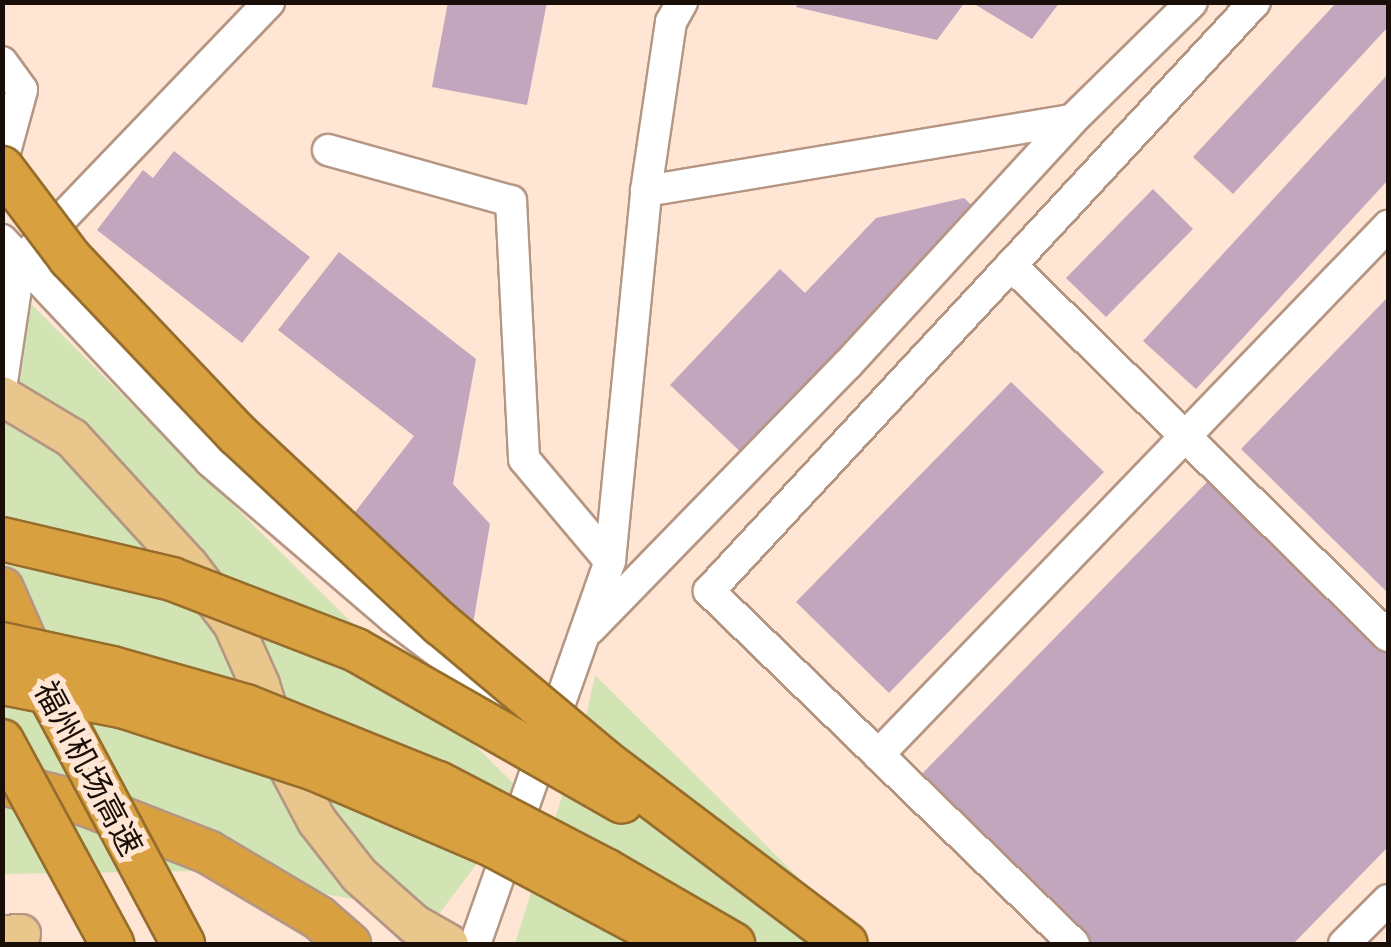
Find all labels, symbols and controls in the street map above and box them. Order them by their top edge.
street label: 福州机场高速 [27,674,151,862]

